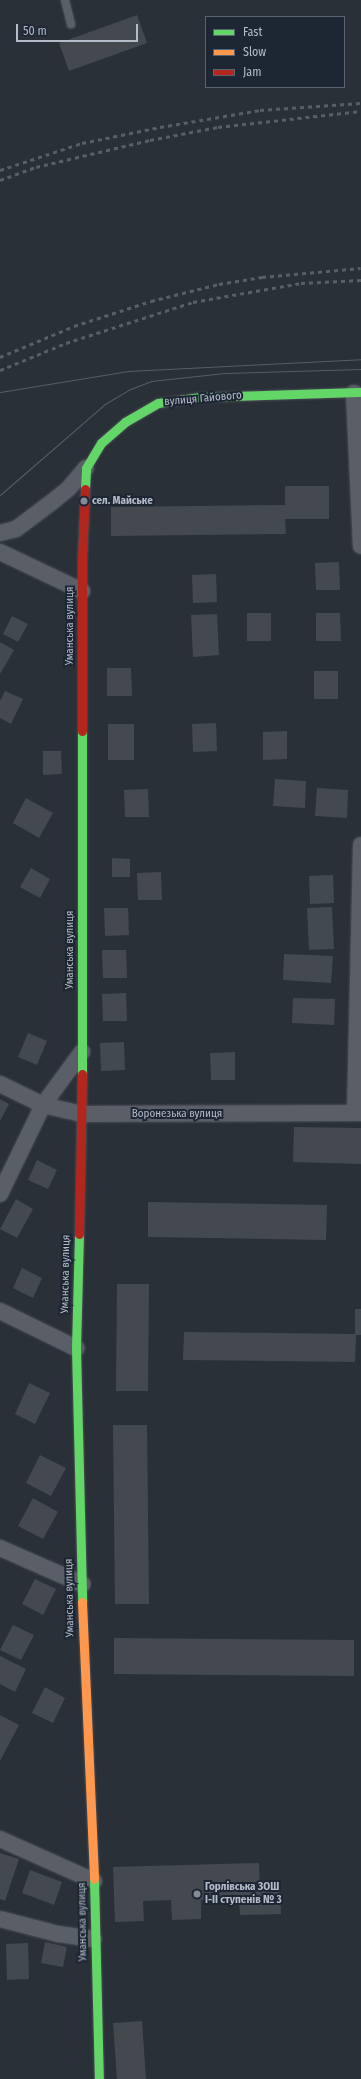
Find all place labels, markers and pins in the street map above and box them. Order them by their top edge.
place label: сел. Майське [92,494,153,508]
marker: сел. Майське [79,496,89,506]
place label: Горлівська ЗОШ І-ІІ ступенів № 3 [205,1881,282,1907]
marker: Горлівська ЗОШ І-ІІ ступенів № 3 [192,1889,202,1899]

